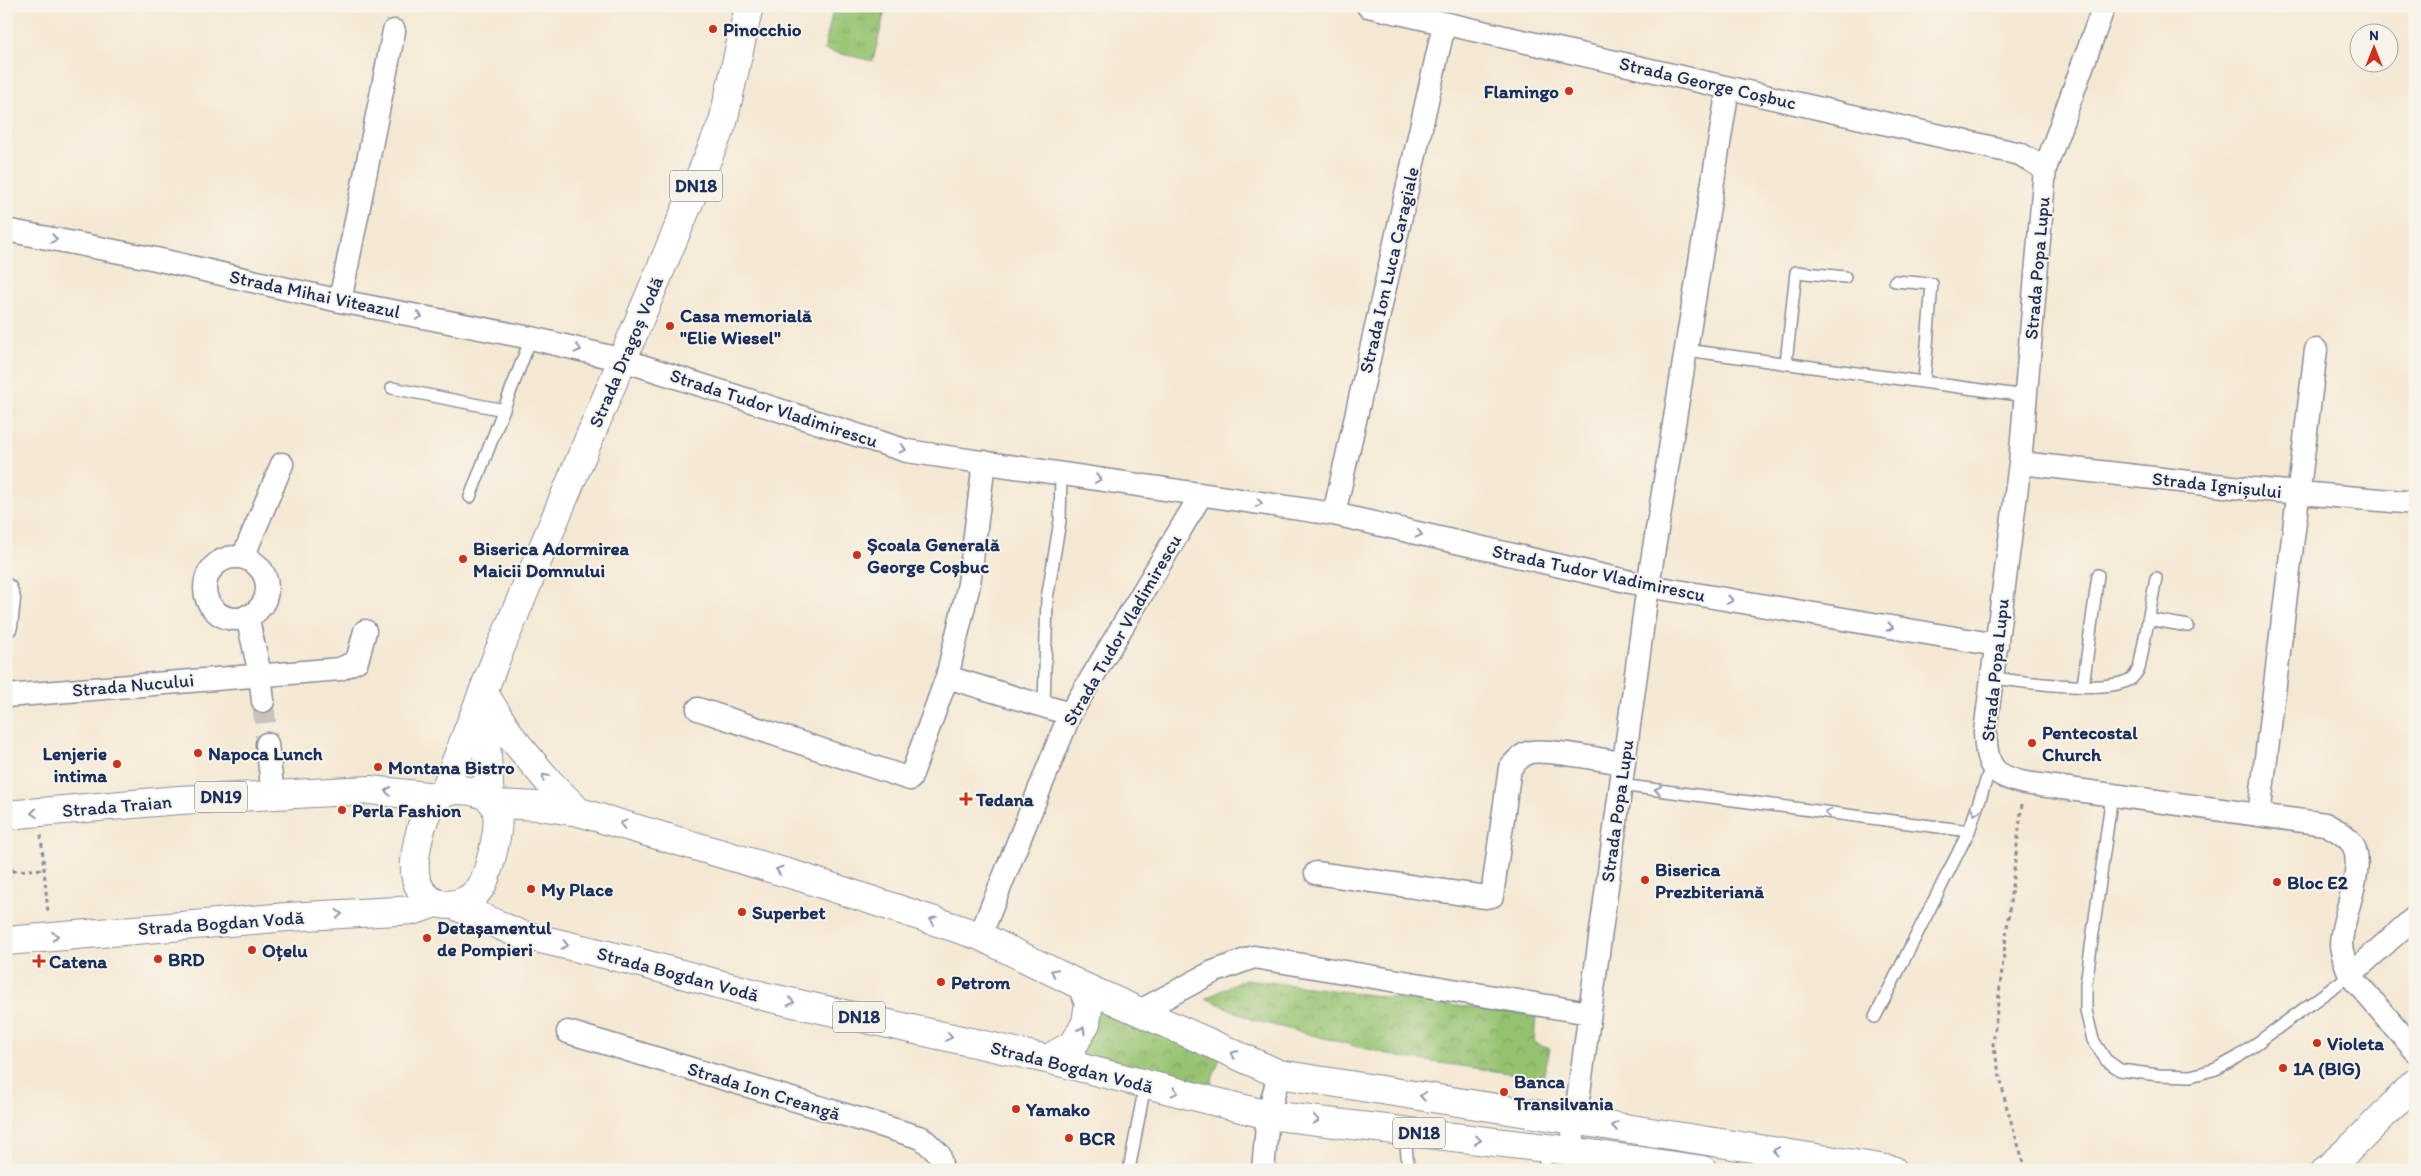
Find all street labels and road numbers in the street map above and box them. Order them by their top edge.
street label: Strada George Coșbuc [1617,51,1799,115]
street label: Strada Ion Luca Caragiale [1354,165,1424,375]
road number: DN18 [670,170,722,202]
street label: Strada Popa Lupu [2019,195,2055,340]
street label: Strada Mihai Viteazul [227,265,403,323]
street label: Strada Dragoș Vodă [584,273,668,431]
street label: Strada Tudor Vladimirescu [667,363,881,453]
street label: Strada Ignișului [2151,467,2283,503]
street label: Strada Tudor Vladimirescu [1058,530,1187,730]
street label: Strada Tudor Vladimirescu [1490,539,1708,607]
street label: Strada Popa Lupu [1976,597,2014,743]
street label: Strada Nucului [71,668,195,702]
street label: Strada Popa Lupu [1596,738,1638,884]
road number: DN19 [195,782,247,812]
street label: Strada Traian [61,790,173,822]
street label: Strada Bogdan Vodă [137,906,305,940]
street label: Strada Bogdan Vodă [594,941,762,1007]
road number: DN18 [833,1002,885,1032]
street label: Strada Bogdan Vodă [988,1036,1156,1098]
street label: Strada Ion Creangă [685,1057,843,1125]
road number: DN18 [1393,1118,1445,1148]

